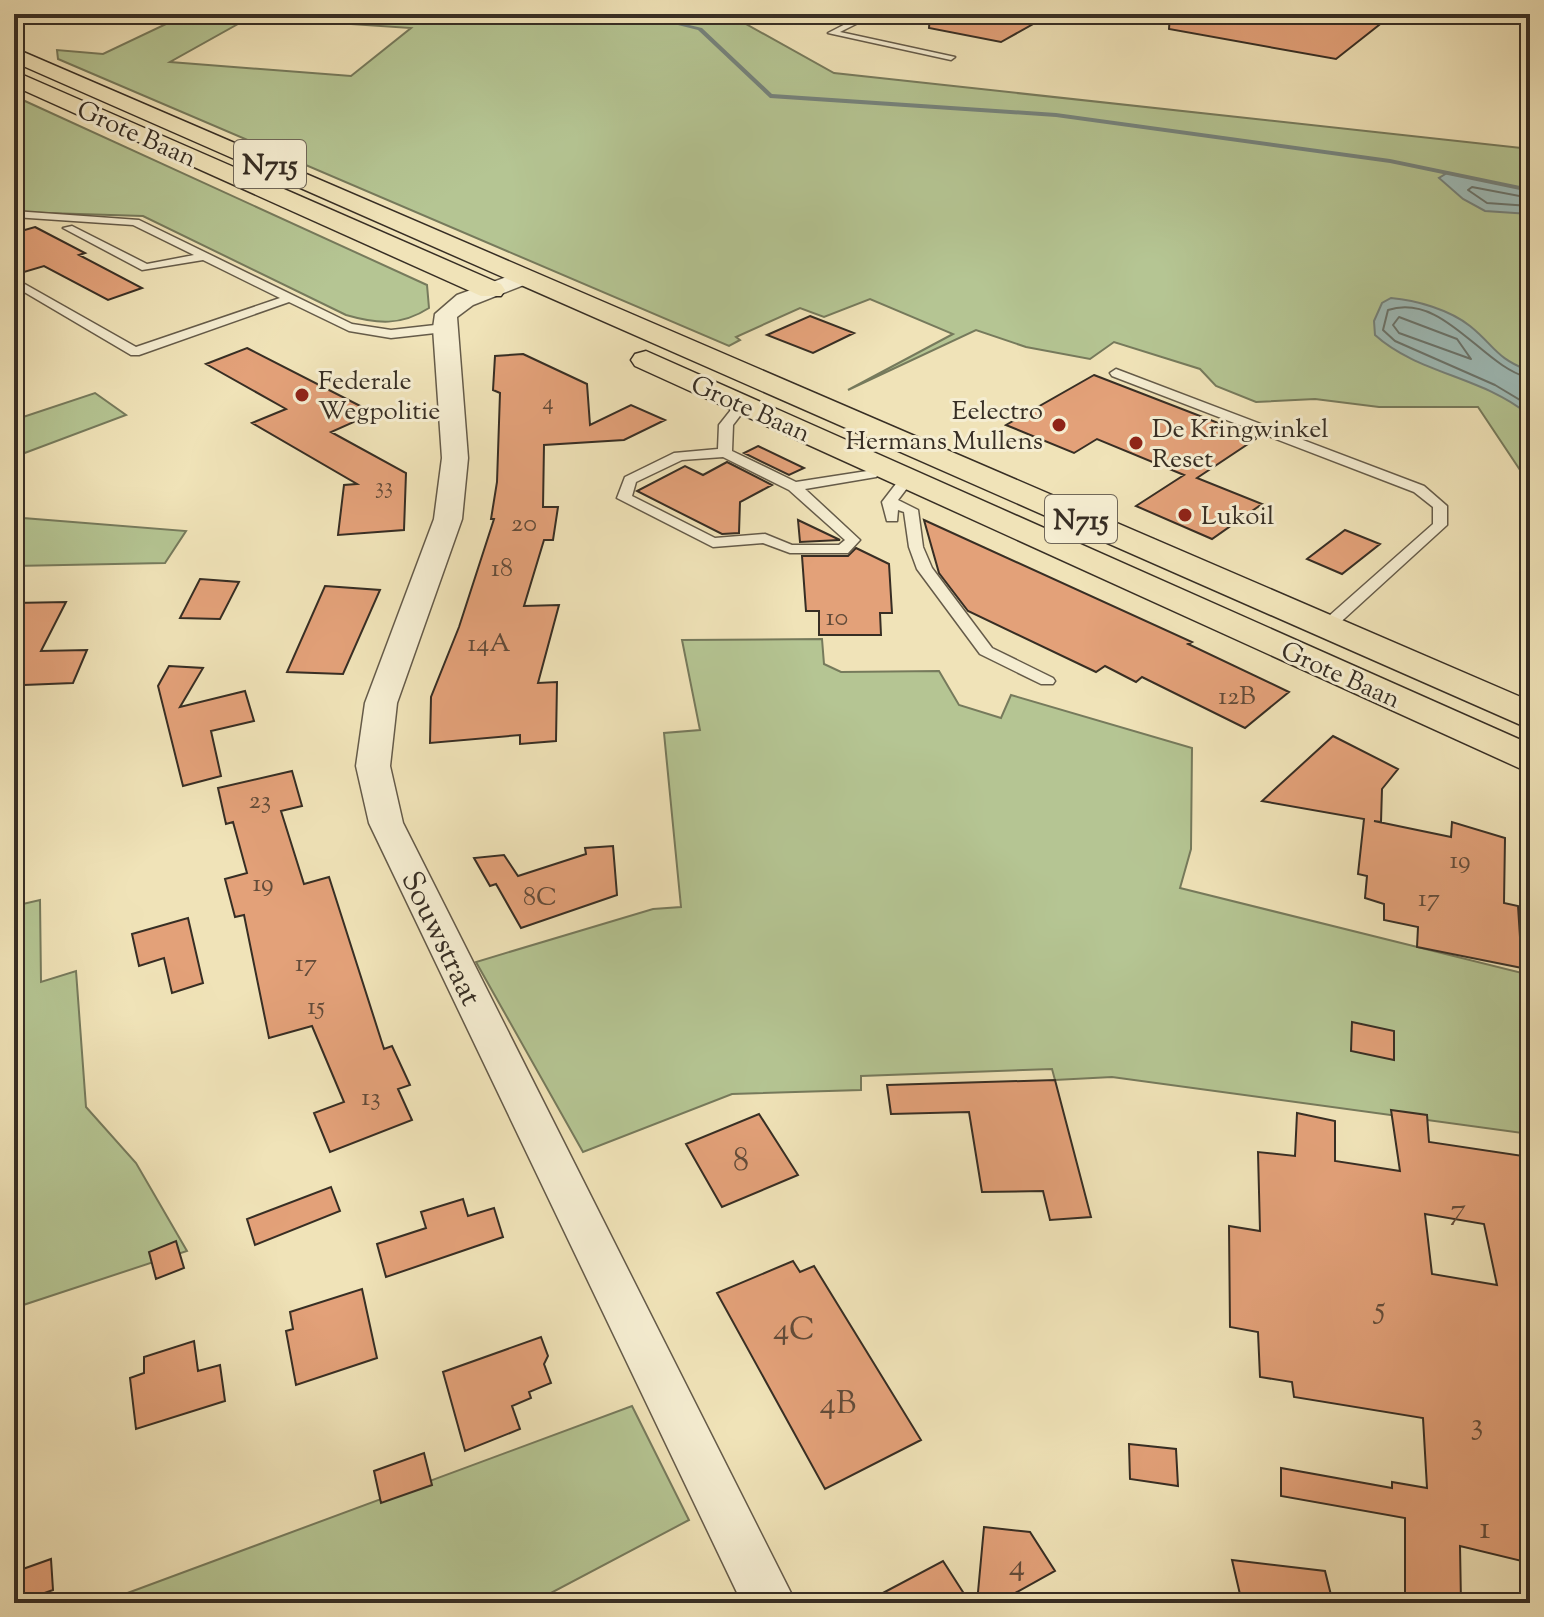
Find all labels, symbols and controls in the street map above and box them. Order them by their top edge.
street label: Grote Baan [70,92,202,178]
road number: N715 [234,140,306,188]
place label: Federale Wegpolitie [318,364,440,431]
street label: Grote Baan [684,367,816,453]
marker: Federale Wegpolitie [293,386,311,404]
house number: 4 [542,388,554,420]
place label: Eelectro Hermans Mullens [846,394,1043,461]
place label: De Kringwinkel Reset [1152,412,1329,479]
marker: Eelectro Hermans Mullens [1050,416,1068,434]
marker: De Kringwinkel Reset [1127,434,1145,452]
house number: 33 [375,472,393,504]
road number: N715 [1045,495,1117,543]
place label: Lukoil [1201,499,1274,536]
house number: 20 [511,506,537,543]
marker: Lukoil [1176,506,1194,524]
house number: 18 [491,551,513,588]
house number: 10 [826,600,848,637]
house number: 14A [467,626,511,663]
street label: Grote Baan [1274,633,1406,719]
house number: 12B [1218,679,1256,716]
house number: 23 [249,783,271,820]
house number: 19 [1449,843,1471,880]
street label: Souwstraat [389,865,491,1014]
house number: 19 [252,866,274,903]
house number: 8C [523,880,557,917]
house number: 17 [1418,881,1440,918]
house number: 17 [295,946,317,983]
house number: 15 [307,989,325,1026]
house number: 13 [361,1080,381,1117]
house number: 8 [733,1139,749,1185]
house number: 7 [1450,1188,1466,1234]
house number: 5 [1373,1287,1386,1333]
house number: 4C [773,1308,815,1354]
house number: 4B [820,1382,856,1428]
house number: 3 [1471,1403,1483,1449]
house number: 1 [1480,1507,1491,1553]
house number: 4 [1009,1544,1025,1590]

